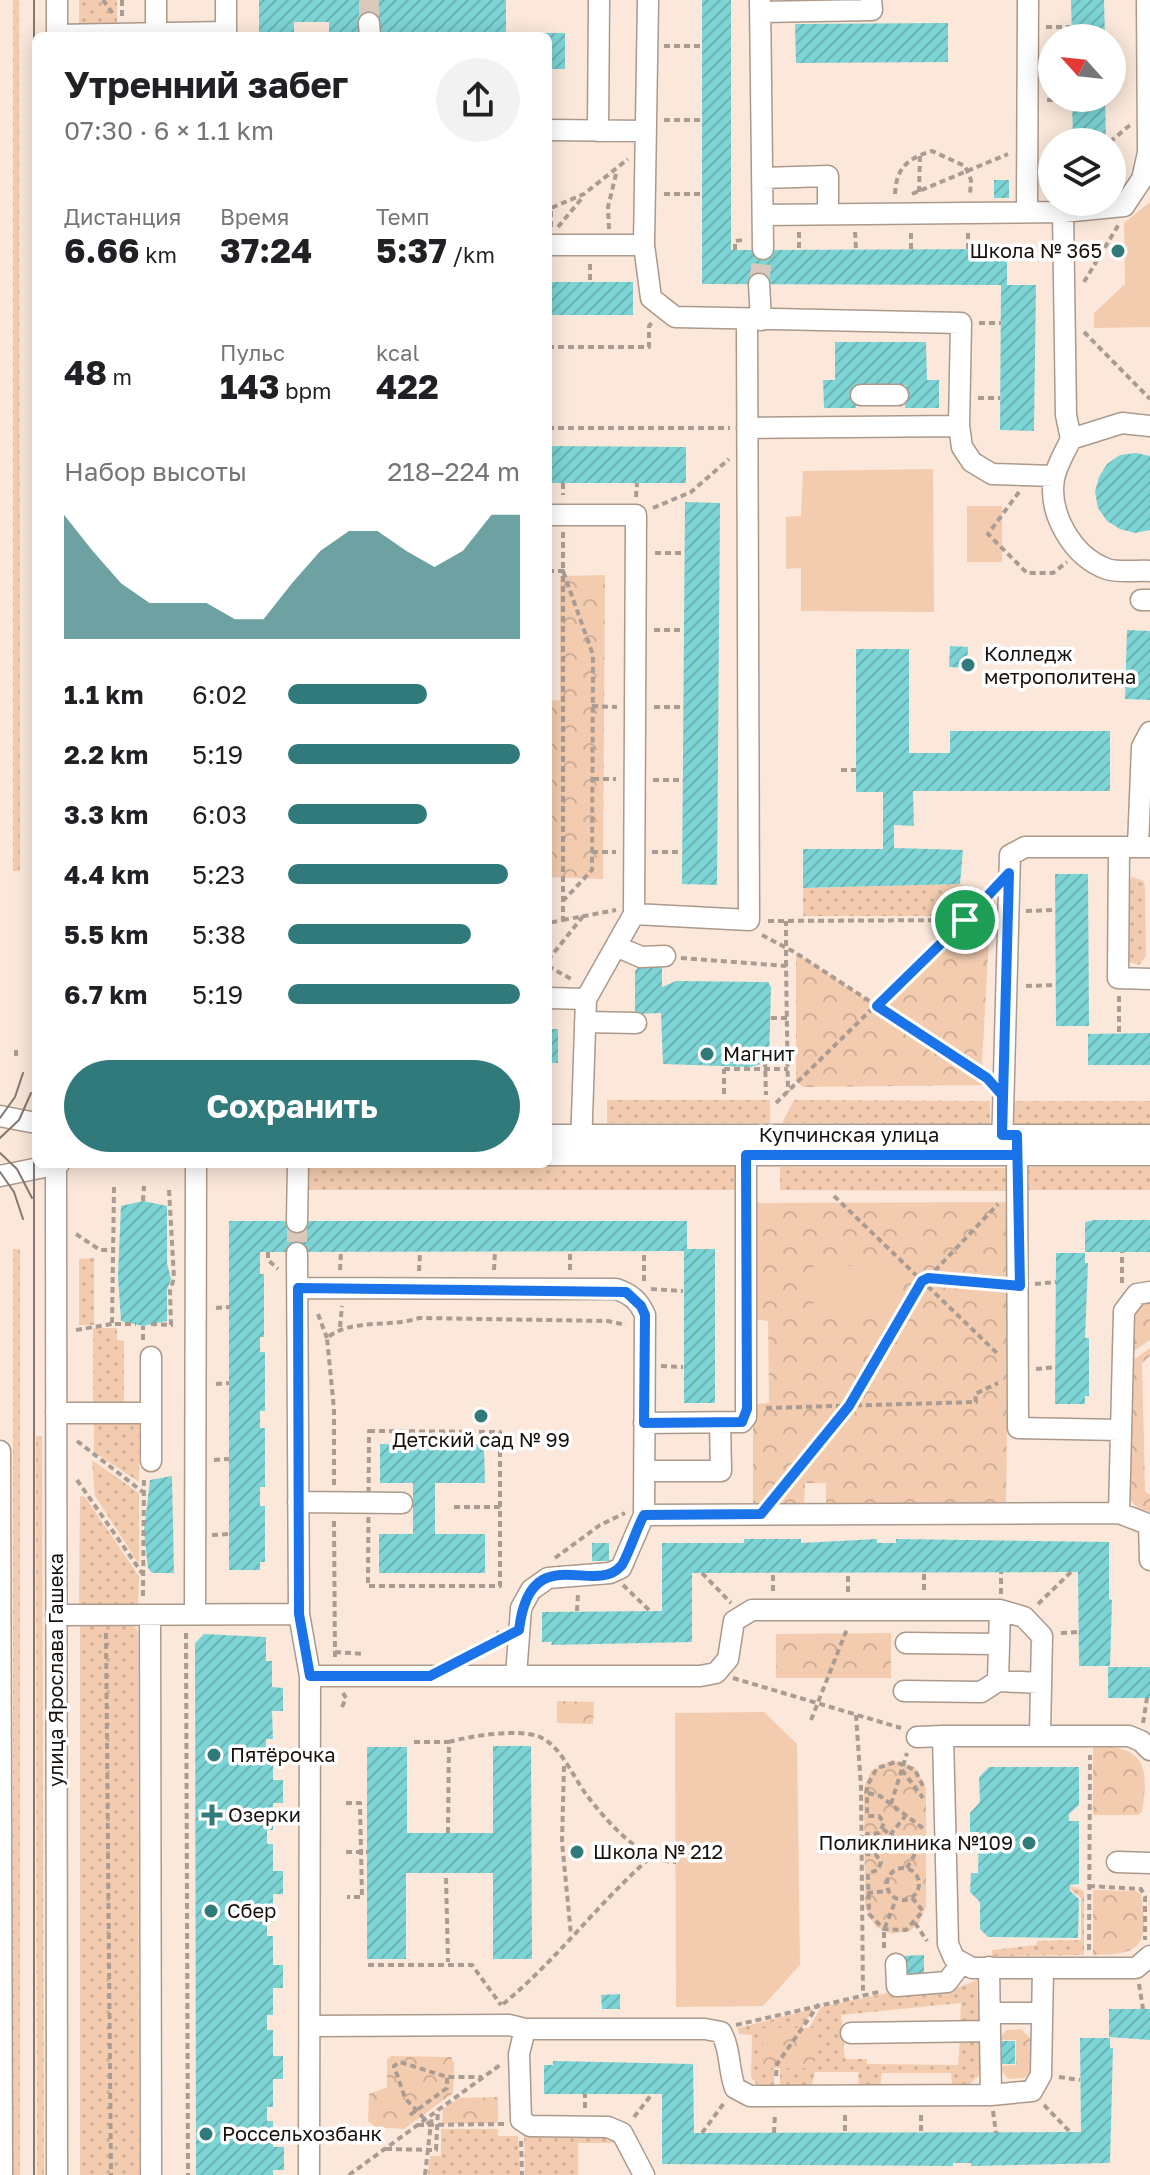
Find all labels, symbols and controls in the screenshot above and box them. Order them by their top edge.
north arrow [1038,24,1126,112]
map controls [1038,24,1126,216]
button: share [436,58,520,142]
text: Утренний забег [64,63,348,106]
text: 07:30 · 6 × 1.1 km [64,115,274,146]
button: layers [1038,128,1126,216]
text: Дистанция [64,203,181,230]
text: Время [220,203,289,230]
text: Темп [376,203,429,230]
text: 6.66 [64,230,140,270]
text: 37:24 [220,230,312,270]
text: 5:37 [376,230,447,270]
place label: Школа № 365 [969,238,1102,262]
text: km [140,241,177,268]
text: /km [447,241,495,268]
marker: Школа № 365 [1109,242,1127,260]
text: Пульс [220,339,285,366]
text: kcal [376,339,419,366]
text: 48 [64,352,107,392]
text: m [107,363,132,390]
text: 143 [220,366,280,406]
text: 422 [376,366,439,406]
text: bpm [280,377,332,404]
text: Набор высоты [64,456,247,487]
text: 218–224 m [387,456,520,487]
place label: Колледж метрополитена [984,641,1136,688]
marker: Колледж метрополитена [959,656,977,674]
text: 1.1 km [64,679,143,710]
text: 6:02 [192,679,247,710]
text: 2.2 km [64,739,148,770]
text: 5:19 [192,739,243,770]
text: 3.3 km [64,799,148,830]
text: 6:03 [192,799,247,830]
text: 4.4 km [64,859,149,890]
text: 5:23 [192,859,245,890]
pin [931,886,999,954]
icon: arrive [943,898,987,942]
text: 5.5 km [64,919,148,950]
text: 5:38 [192,919,246,950]
text: 6.7 km [64,979,147,1010]
text: 5:19 [192,979,243,1010]
place label: Магнит [723,1041,795,1065]
marker: Магнит [698,1045,716,1063]
button: Сохранить [64,1060,520,1152]
street label: Купчинская улица [759,1122,939,1146]
marker: Детский сад № 99 [472,1407,490,1425]
place label: Детский сад № 99 [392,1427,570,1451]
street label: улица Ярослава Гашека [43,1553,67,1787]
place label: Пятёрочка [230,1742,336,1766]
marker: Пятёрочка [205,1746,223,1764]
place label: Озерки [228,1802,301,1826]
marker: Озерки [203,1806,221,1824]
place label: Поликлиника №109 [818,1830,1013,1854]
marker: Поликлиника №109 [1020,1834,1038,1852]
place label: Школа № 212 [593,1839,723,1863]
marker: Школа № 212 [568,1843,586,1861]
place label: Сбер [227,1898,276,1922]
marker: Сбер [202,1902,220,1920]
place label: Россельхозбанк [222,2121,382,2145]
marker: Россельхозбанк [197,2125,215,2143]

